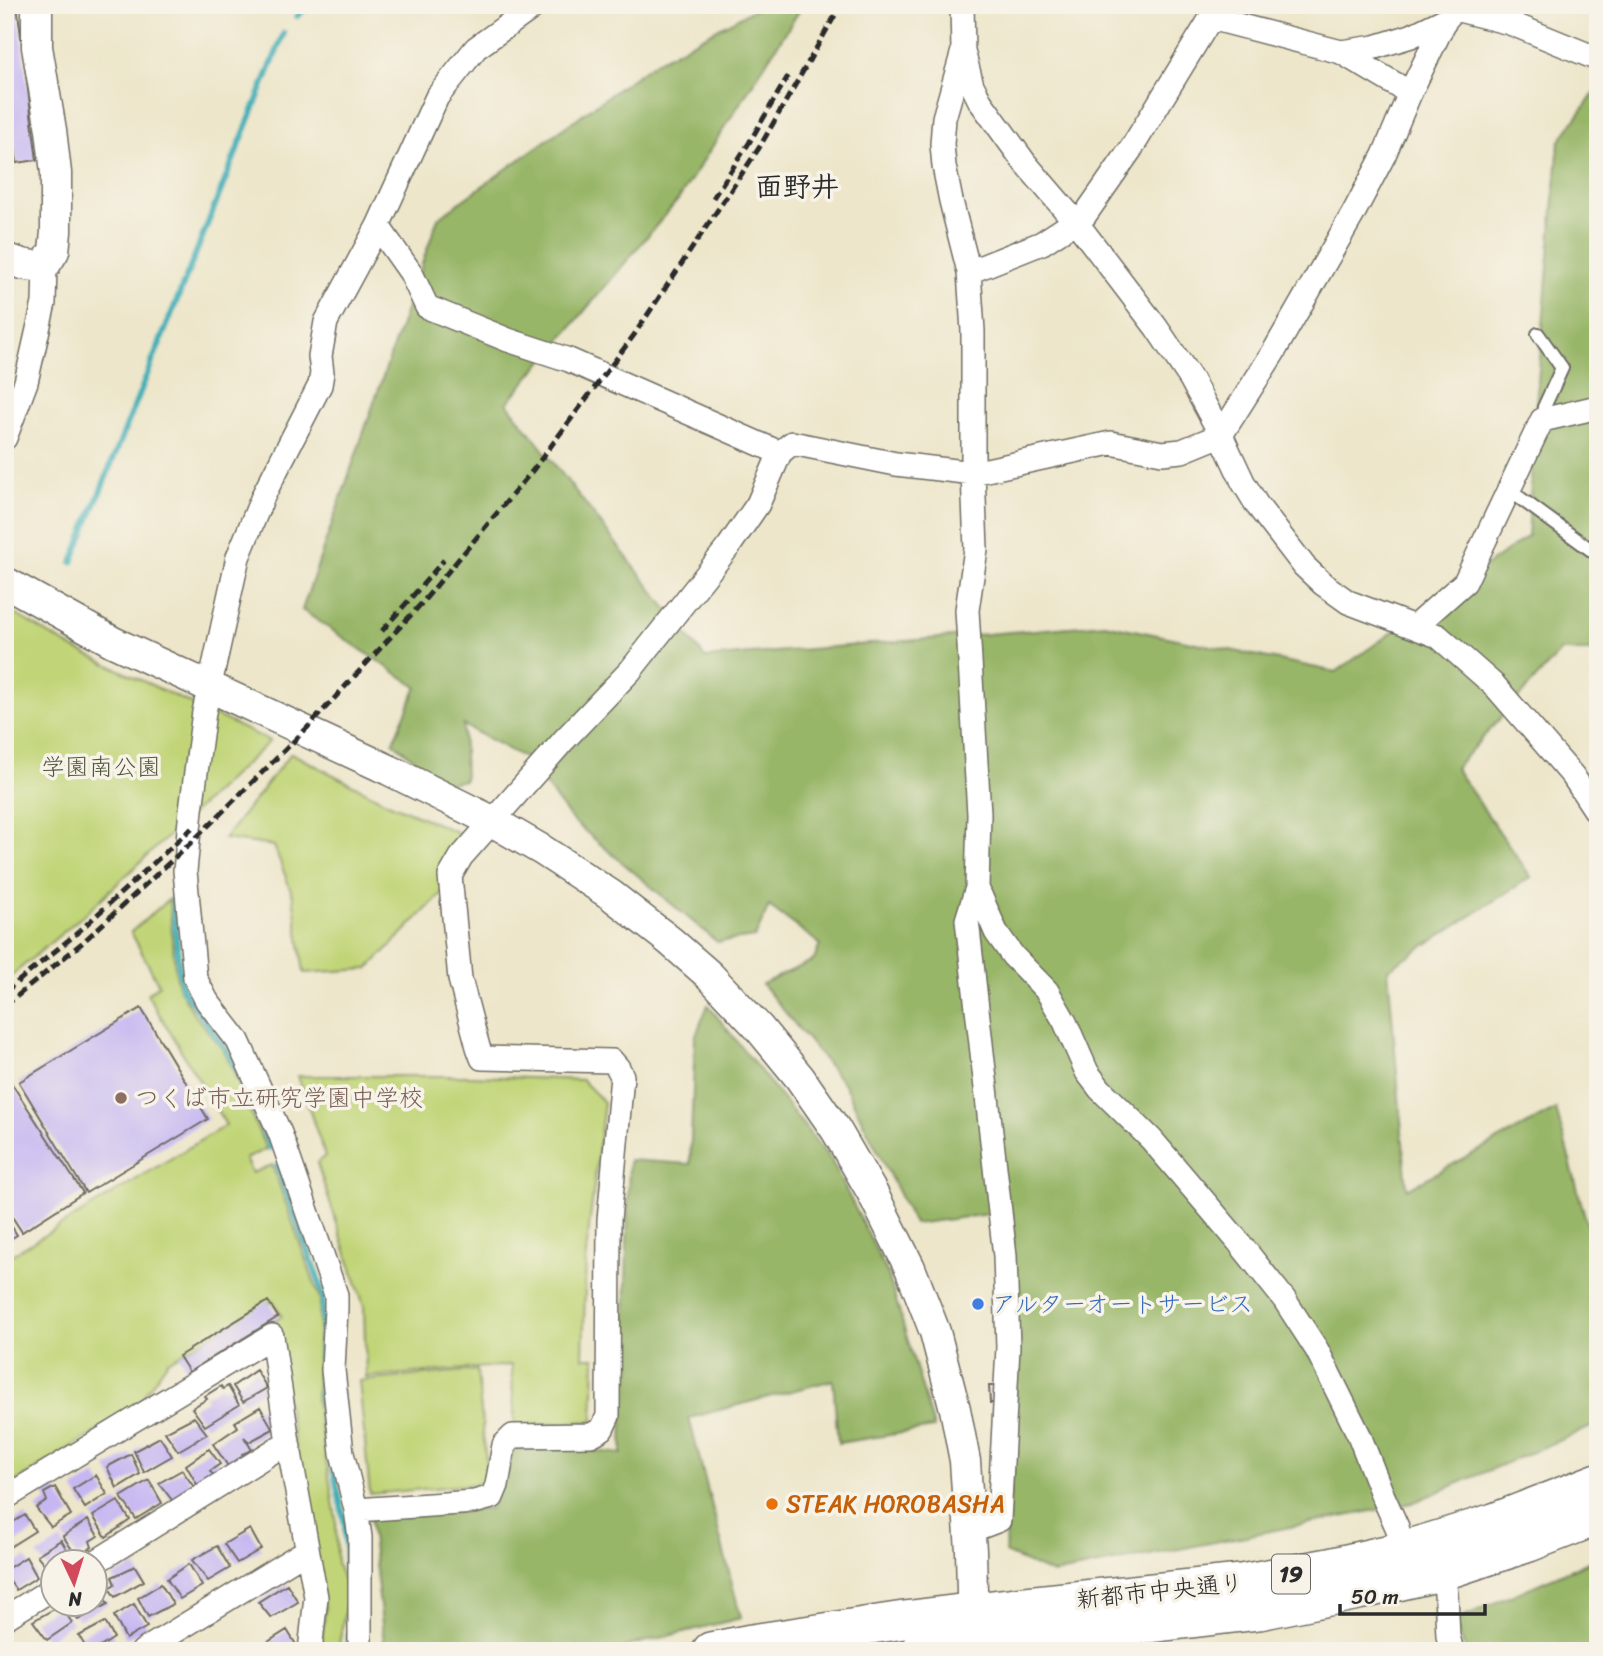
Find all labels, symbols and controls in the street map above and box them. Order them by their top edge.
district label: 面野井 [755,162,839,211]
park label: 学園南公園 [41,746,161,788]
place label: つくば市立研究学園中学校 [135,1077,423,1119]
marker: つくば市立研究学園中学校 [113,1090,129,1106]
place label: アルターオートサービス [992,1283,1253,1325]
marker: アルターオートサービス [970,1296,986,1312]
place label: STEAK HOROBASHA [786,1483,1005,1525]
marker: STEAK HOROBASHA [764,1496,780,1512]
north arrow [38,1548,108,1618]
road number: 19 [1272,1554,1310,1594]
street label: 新都市中央通り [1074,1561,1246,1621]
scale bar [1340,1572,1486,1616]
text: 50 m [1351,1578,1399,1616]
text: N [67,1582,84,1616]

